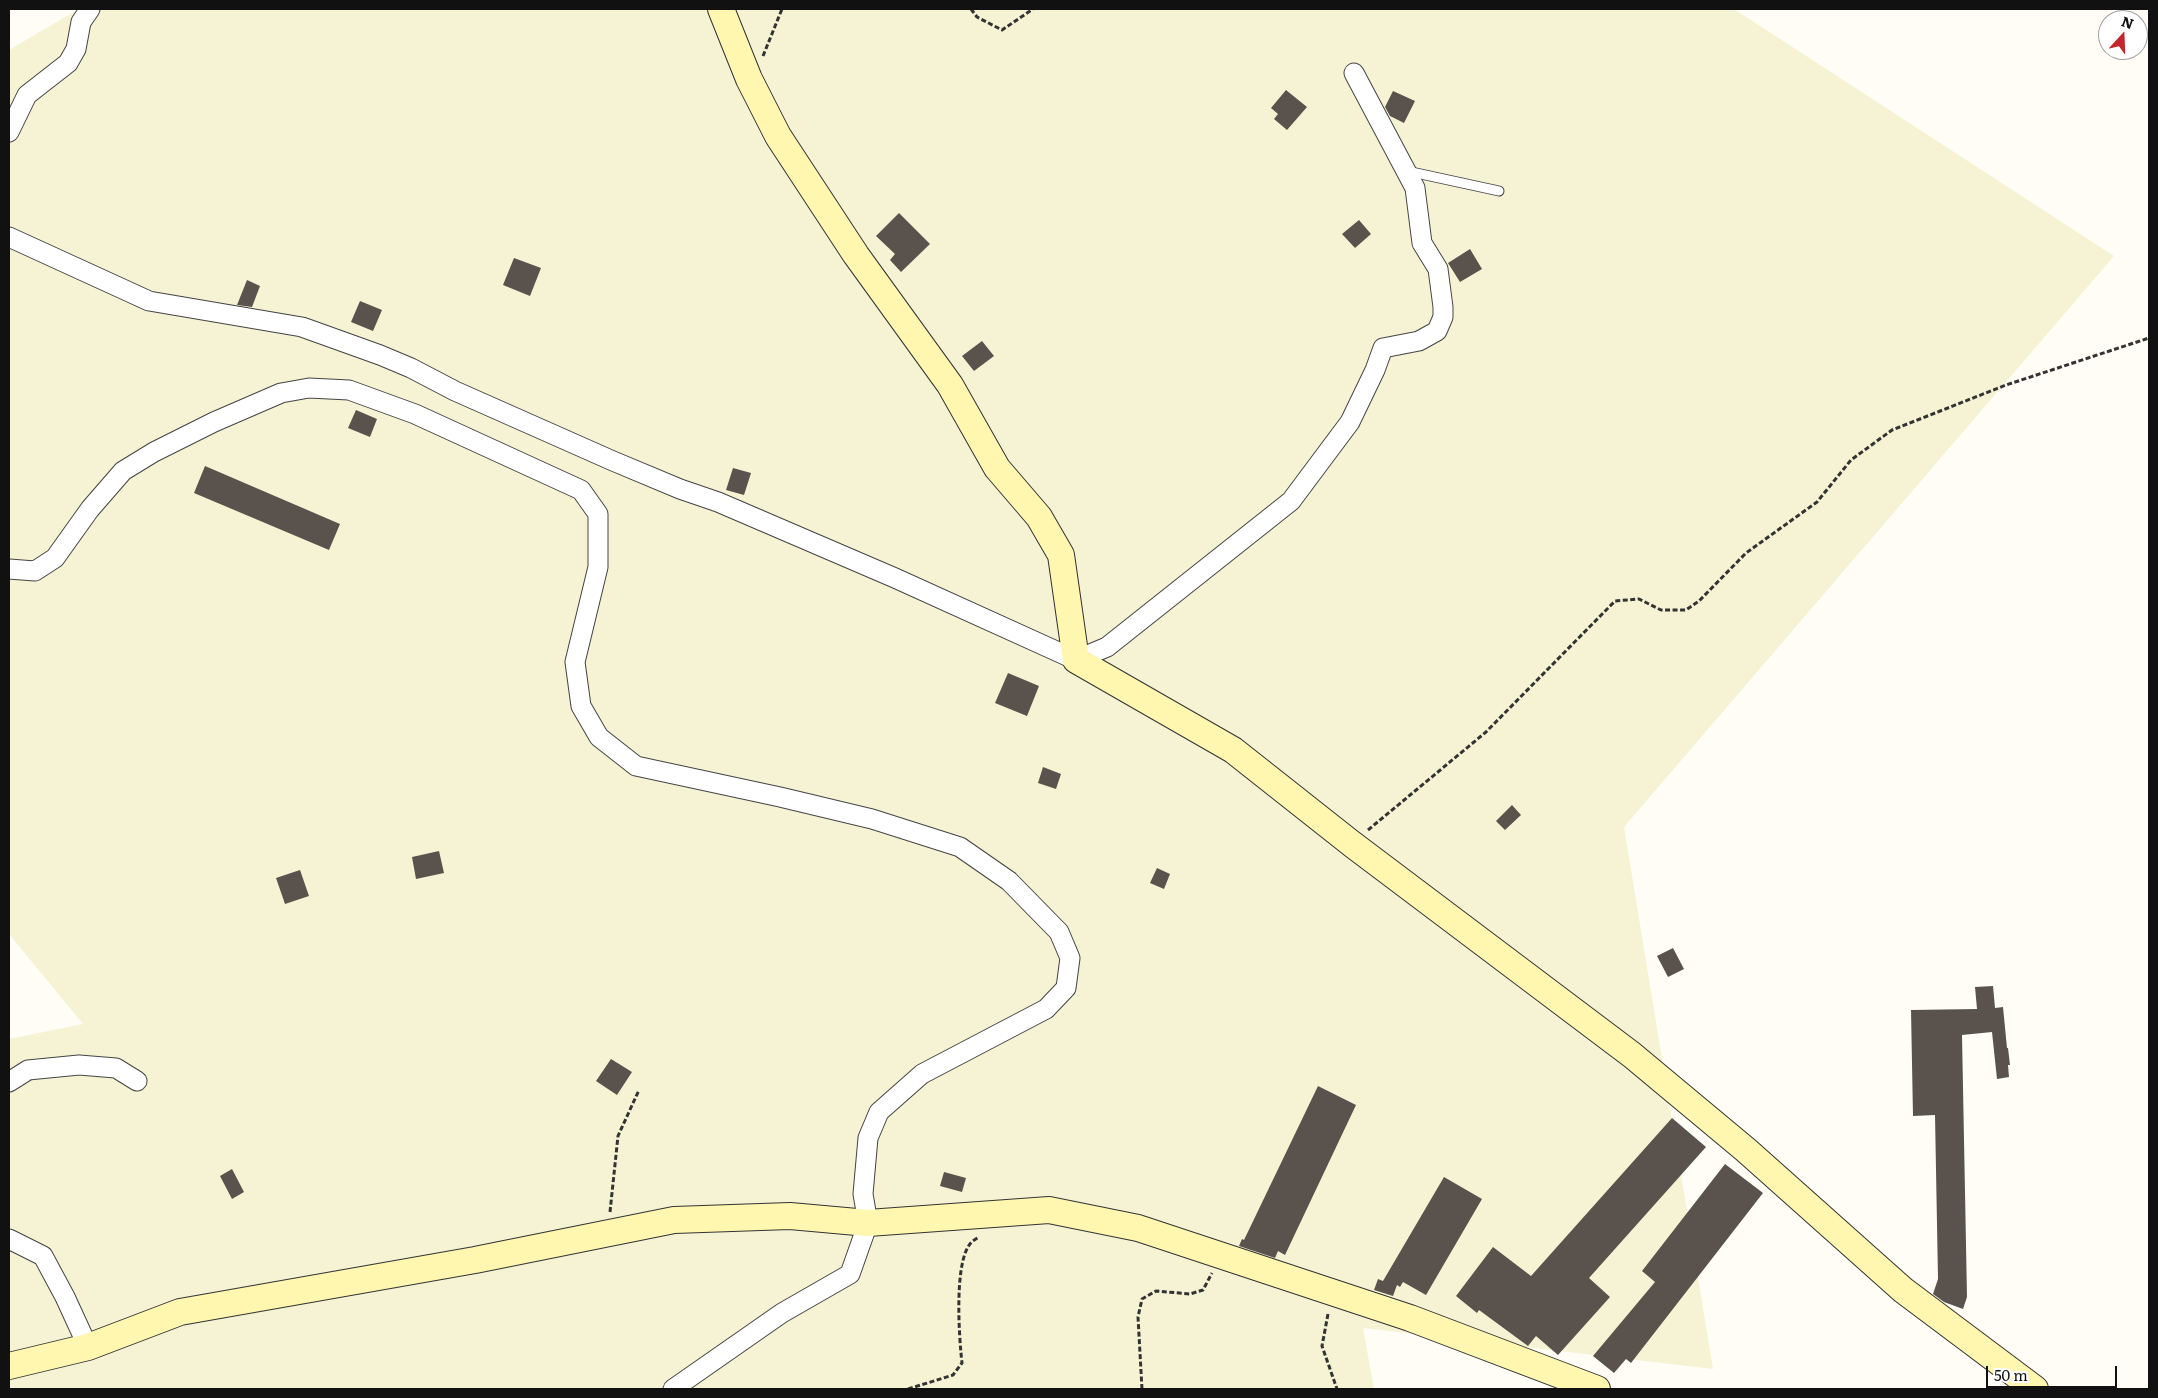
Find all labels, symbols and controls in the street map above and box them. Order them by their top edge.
north arrow [2098,10,2148,60]
text: N [2119,10,2137,33]
scale bar [1988,1356,2119,1388]
text: 50 m [1994,1363,2028,1386]

